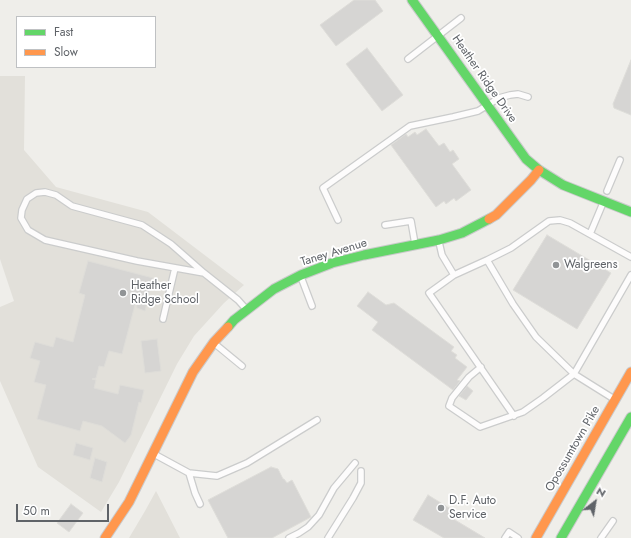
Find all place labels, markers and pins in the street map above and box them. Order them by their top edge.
place label: Walgreens [564,258,617,272]
marker: Walgreens [551,260,561,270]
place label: Heather Ridge School [131,279,199,307]
marker: Heather Ridge School [118,288,128,298]
place label: D.F. Auto Service [449,494,496,522]
marker: D.F. Auto Service [436,503,446,513]

